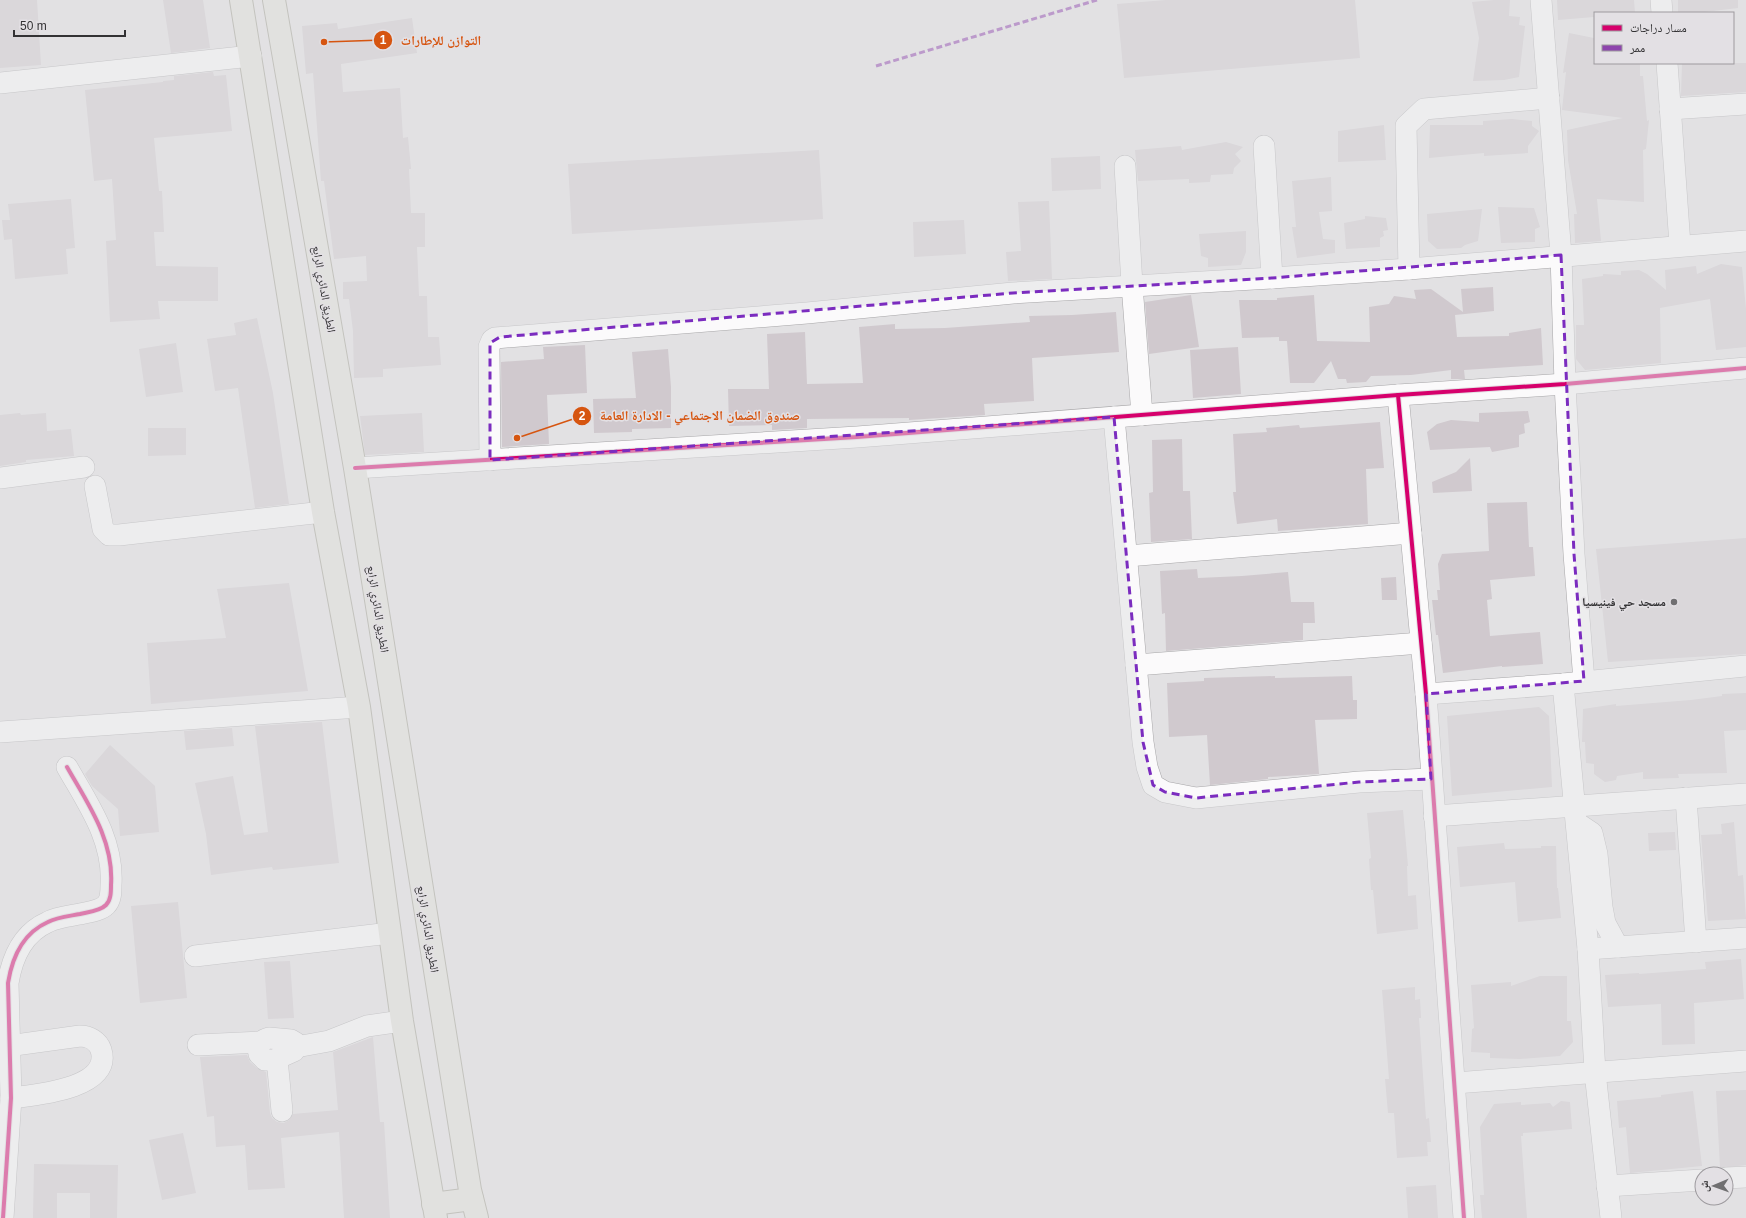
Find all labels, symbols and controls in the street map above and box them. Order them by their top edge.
scale bar [14,12,125,38]
legend [1594,12,1734,64]
text: 50 m [20,19,47,33]
text: مسار دراجات [1630,21,1687,35]
callout: التوازن للإطارات [373,28,489,53]
text: 1 [380,33,387,47]
text: التوازن للإطارات [401,33,481,48]
text: ممر [1629,41,1645,55]
street label: الطريق الدائري الرابع [306,244,339,334]
callout: صندوق الضمان الاجتماعي - الادارة العامة [572,403,808,428]
text: صندوق الضمان الاجتماعي - الادارة العامة [600,408,800,426]
text: 2 [579,409,586,423]
street label: الطريق الدائري الرابع [361,564,392,654]
place label: مسجد حي فينيسيا [1582,595,1666,612]
marker: مسجد حي فينيسيا [1669,597,1679,607]
street label: الطريق الدائري الرابع [411,884,442,974]
north arrow [1694,1166,1734,1206]
text: ش [1698,1180,1712,1192]

